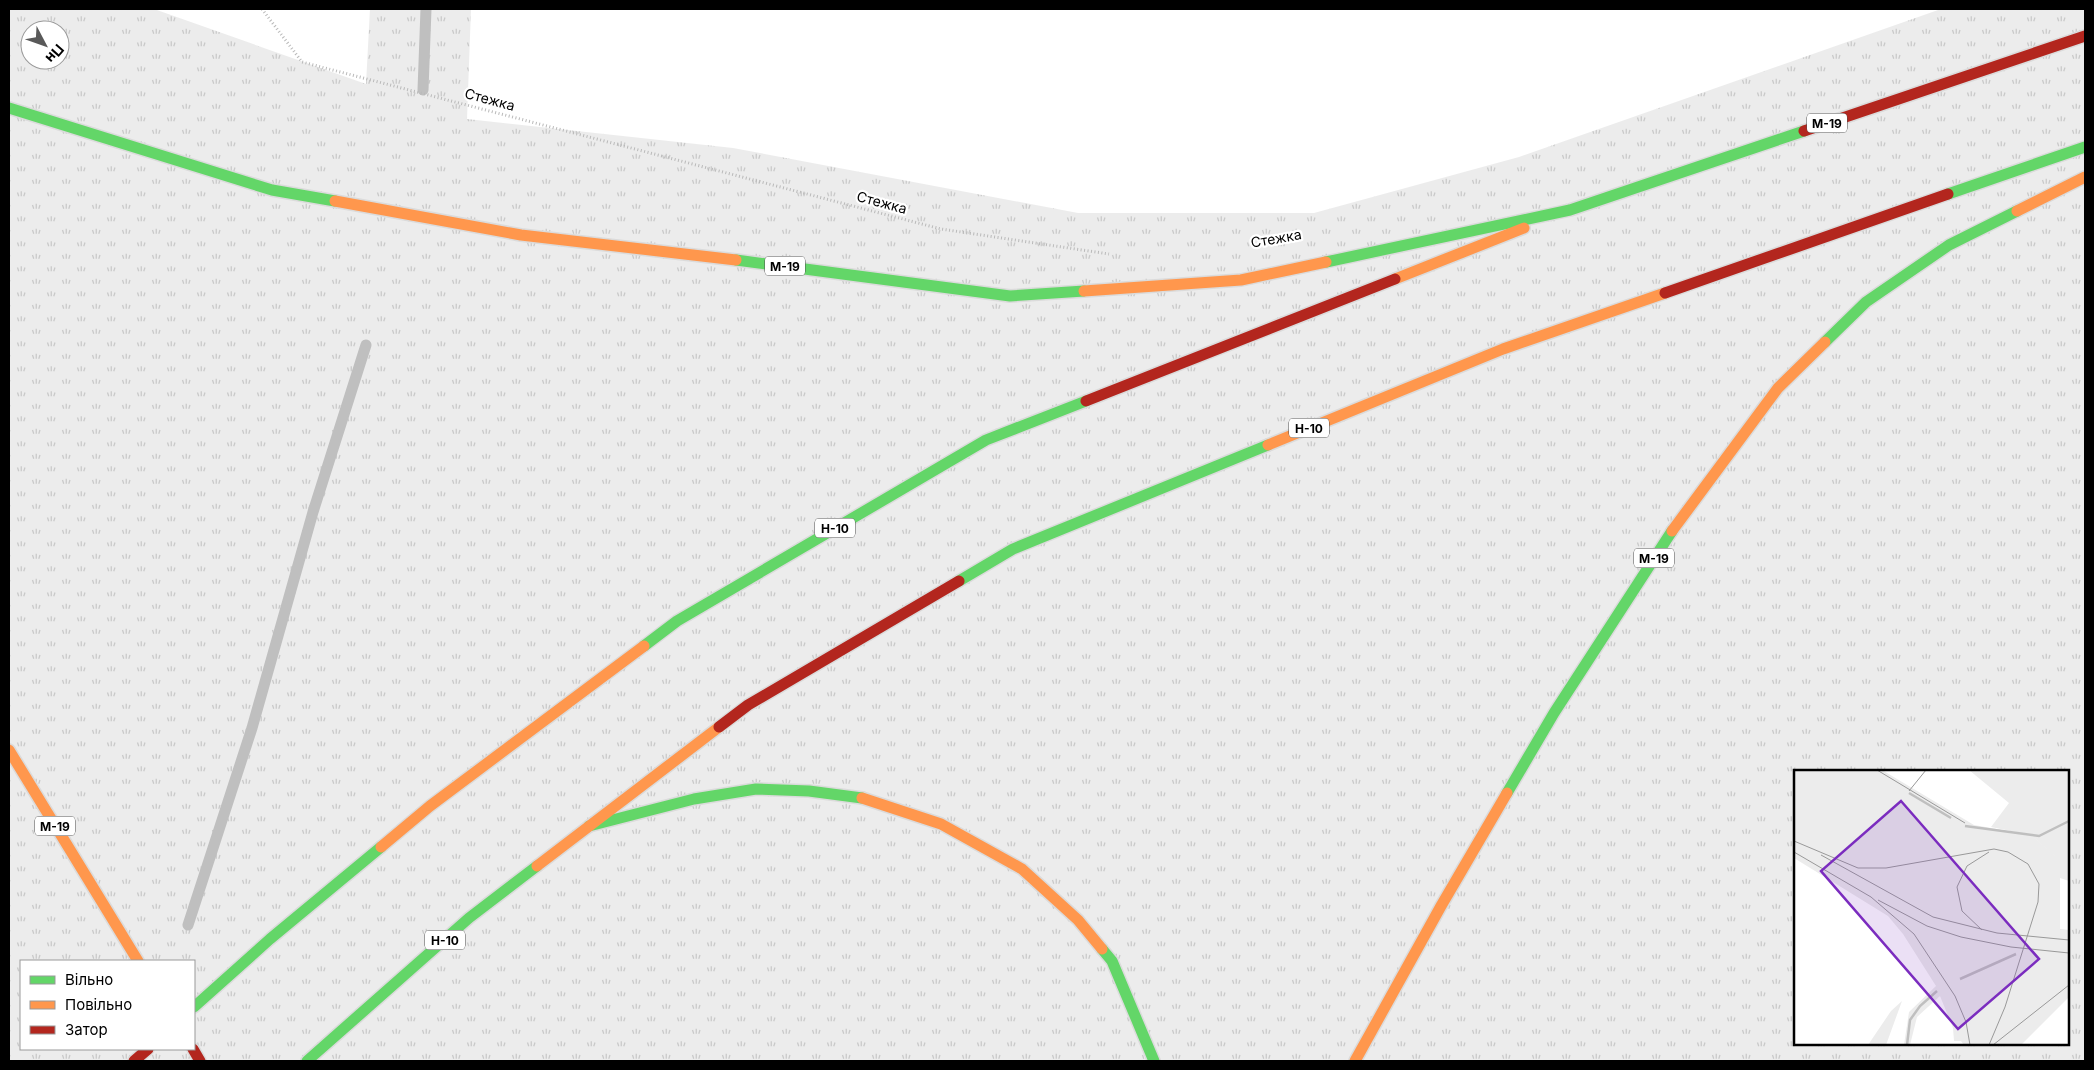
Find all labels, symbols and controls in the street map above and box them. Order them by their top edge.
north arrow [20,20,70,70]
text: Пн [42,41,68,67]
street label: Стежка [463,84,517,114]
road number: М-19 [1807,114,1847,132]
street label: Стежка [855,187,909,217]
street label: Стежка [1249,225,1303,251]
road number: М-19 [765,256,805,276]
road number: Н-10 [1289,418,1329,438]
road number: Н-10 [815,518,855,538]
road number: М-19 [1634,548,1674,568]
inset map [1794,770,2069,1045]
road number: М-19 [35,816,75,836]
road number: Н-10 [425,930,465,950]
legend [20,960,195,1050]
text: Вільно [65,970,113,989]
text: Повільно [65,995,132,1014]
text: Затор [65,1020,108,1039]

